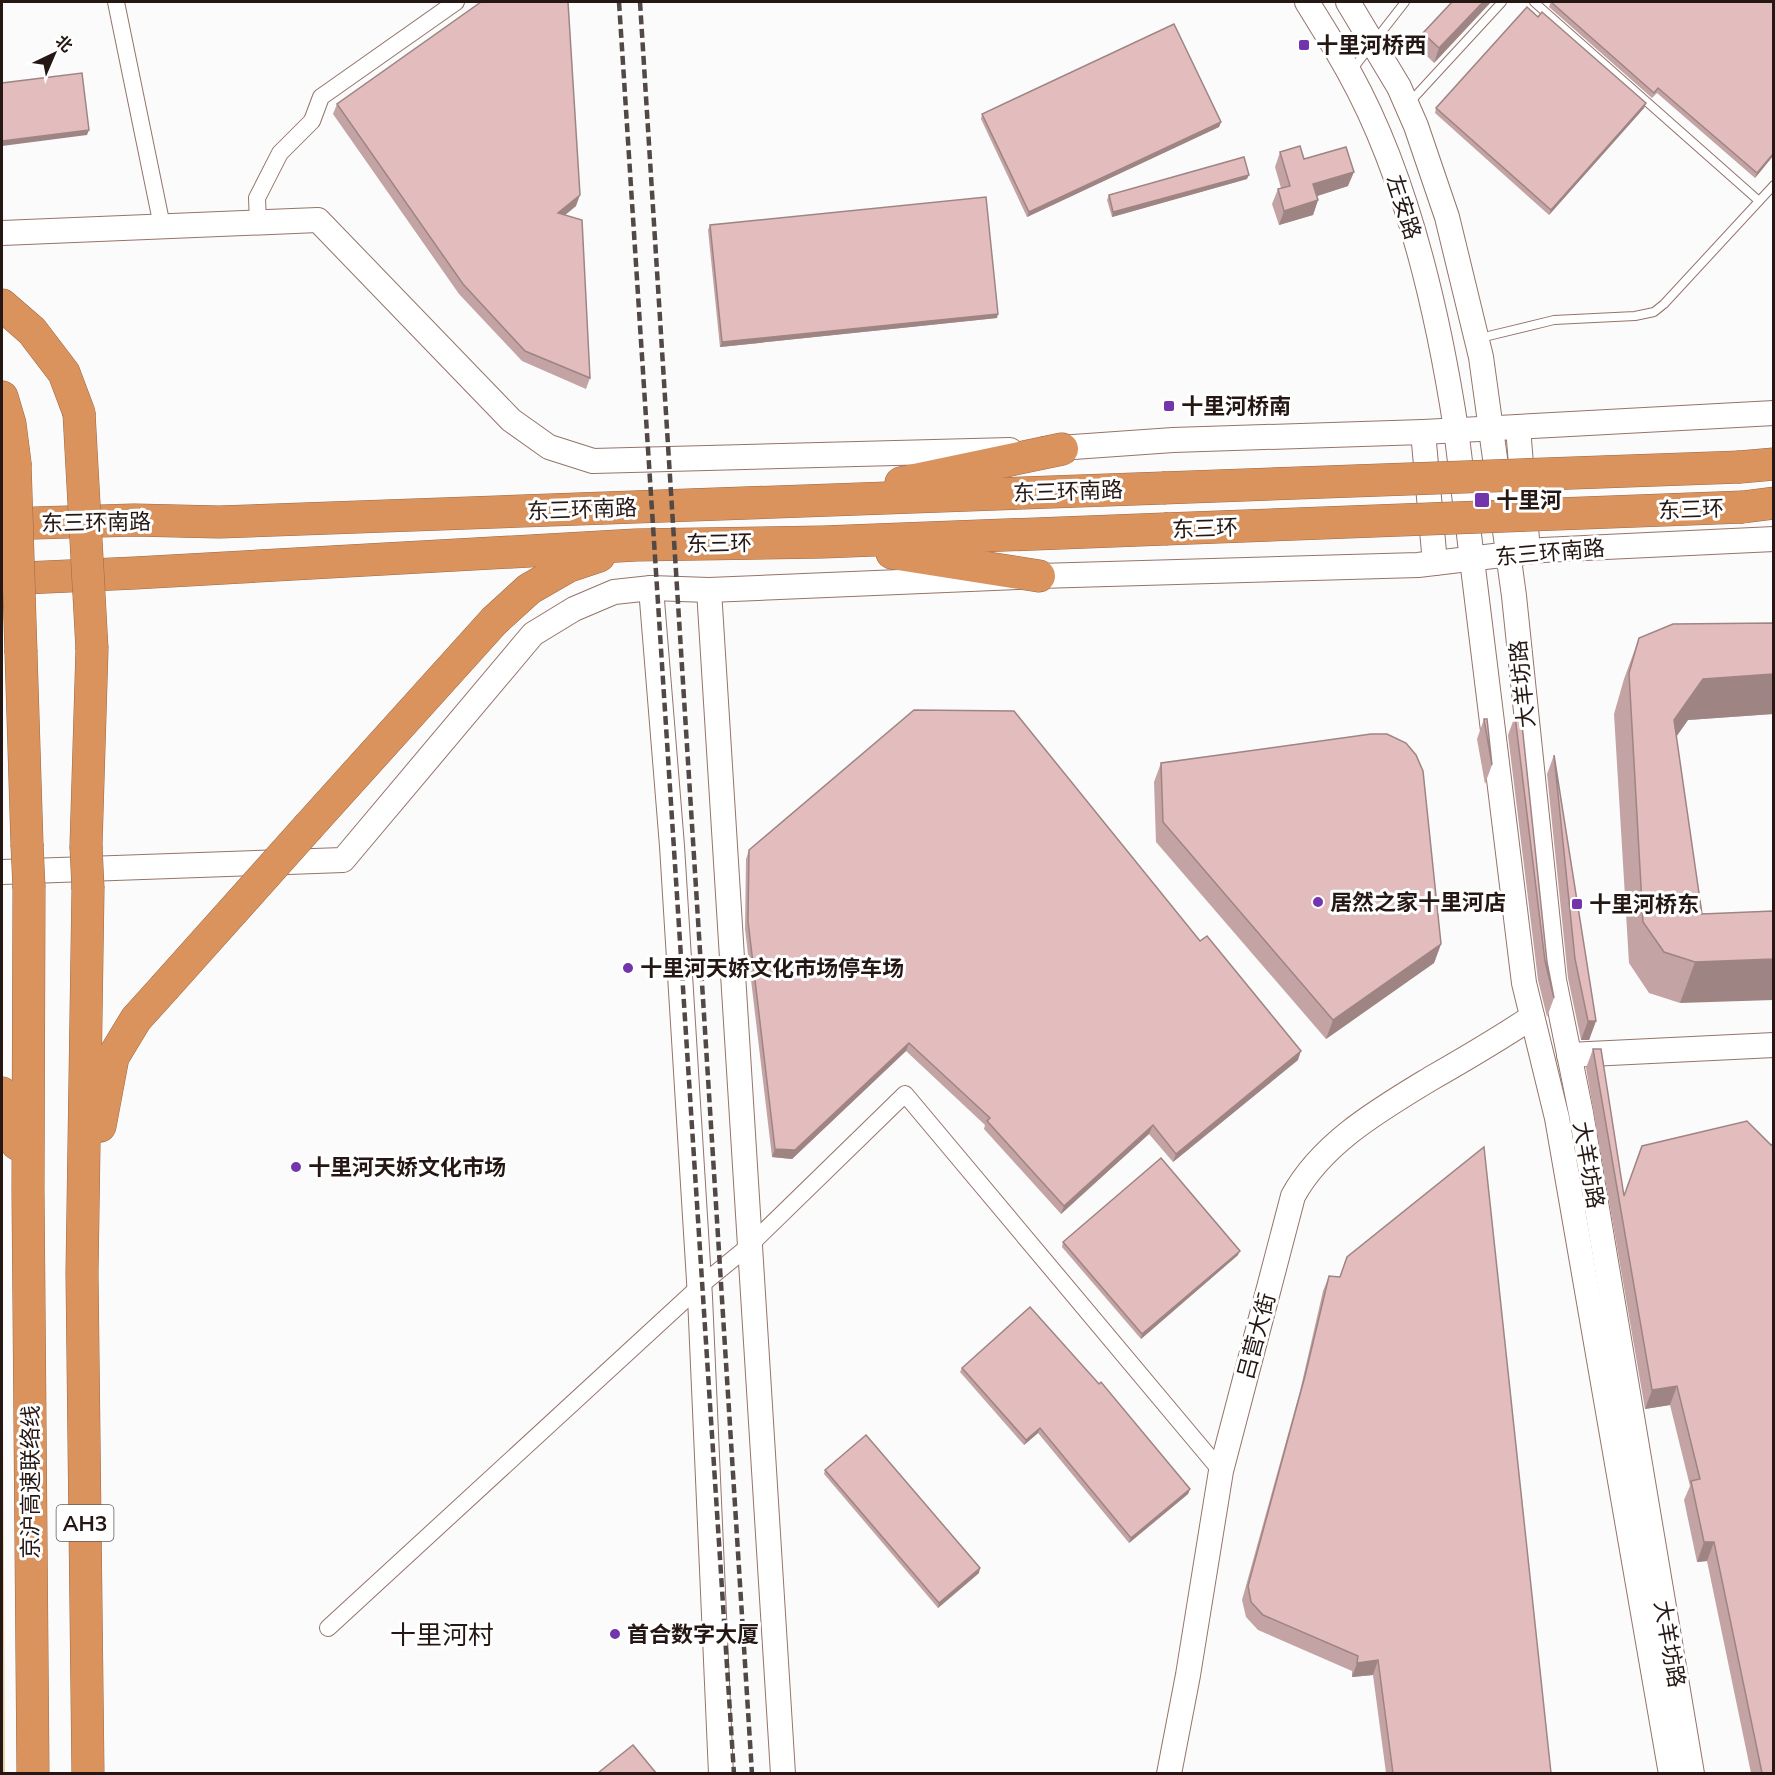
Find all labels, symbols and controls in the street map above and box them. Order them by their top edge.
north arrow [24,24,84,84]
text: 北 [52,30,77,56]
place label: 十里河桥西 [1316,31,1426,59]
marker: 十里河桥西 [1297,38,1311,52]
street label: 左安路 [1380,171,1428,243]
place label: 十里河桥南 [1181,392,1291,420]
marker: 十里河桥南 [1162,399,1176,413]
street label: 东三环南路 [1013,475,1123,507]
place label: 十里河 [1496,486,1562,514]
marker: 十里河 [1473,491,1491,509]
street label: 东三环南路 [527,493,637,525]
street label: 东三环 [1658,494,1724,524]
street label: 东三环南路 [41,507,151,537]
street label: 东三环 [1172,513,1238,543]
street label: 东三环 [686,528,752,558]
street label: 东三环南路 [1494,533,1606,571]
street label: 大羊坊路 [1503,639,1541,729]
place label: 居然之家十里河店 [1330,888,1506,916]
place label: 十里河桥东 [1589,890,1699,918]
marker: 居然之家十里河店 [1311,895,1325,909]
marker: 十里河桥东 [1570,897,1584,911]
place label: 十里河天娇文化市场停车场 [640,954,904,982]
marker: 十里河天娇文化市场停车场 [621,961,635,975]
street label: 大羊坊路 [1568,1119,1610,1211]
place label: 十里河天娇文化市场 [308,1153,506,1181]
marker: 十里河天娇文化市场 [289,1160,303,1174]
street label: 吕营大街 [1231,1290,1281,1382]
street label: 京沪高速联络线 [16,1405,44,1559]
road number: AH3 [56,1505,113,1541]
street label: 大羊坊路 [1649,1598,1691,1690]
district label: 十里河村 [390,1618,494,1651]
place label: 首合数字大厦 [627,1620,759,1648]
marker: 首合数字大厦 [608,1627,622,1641]

